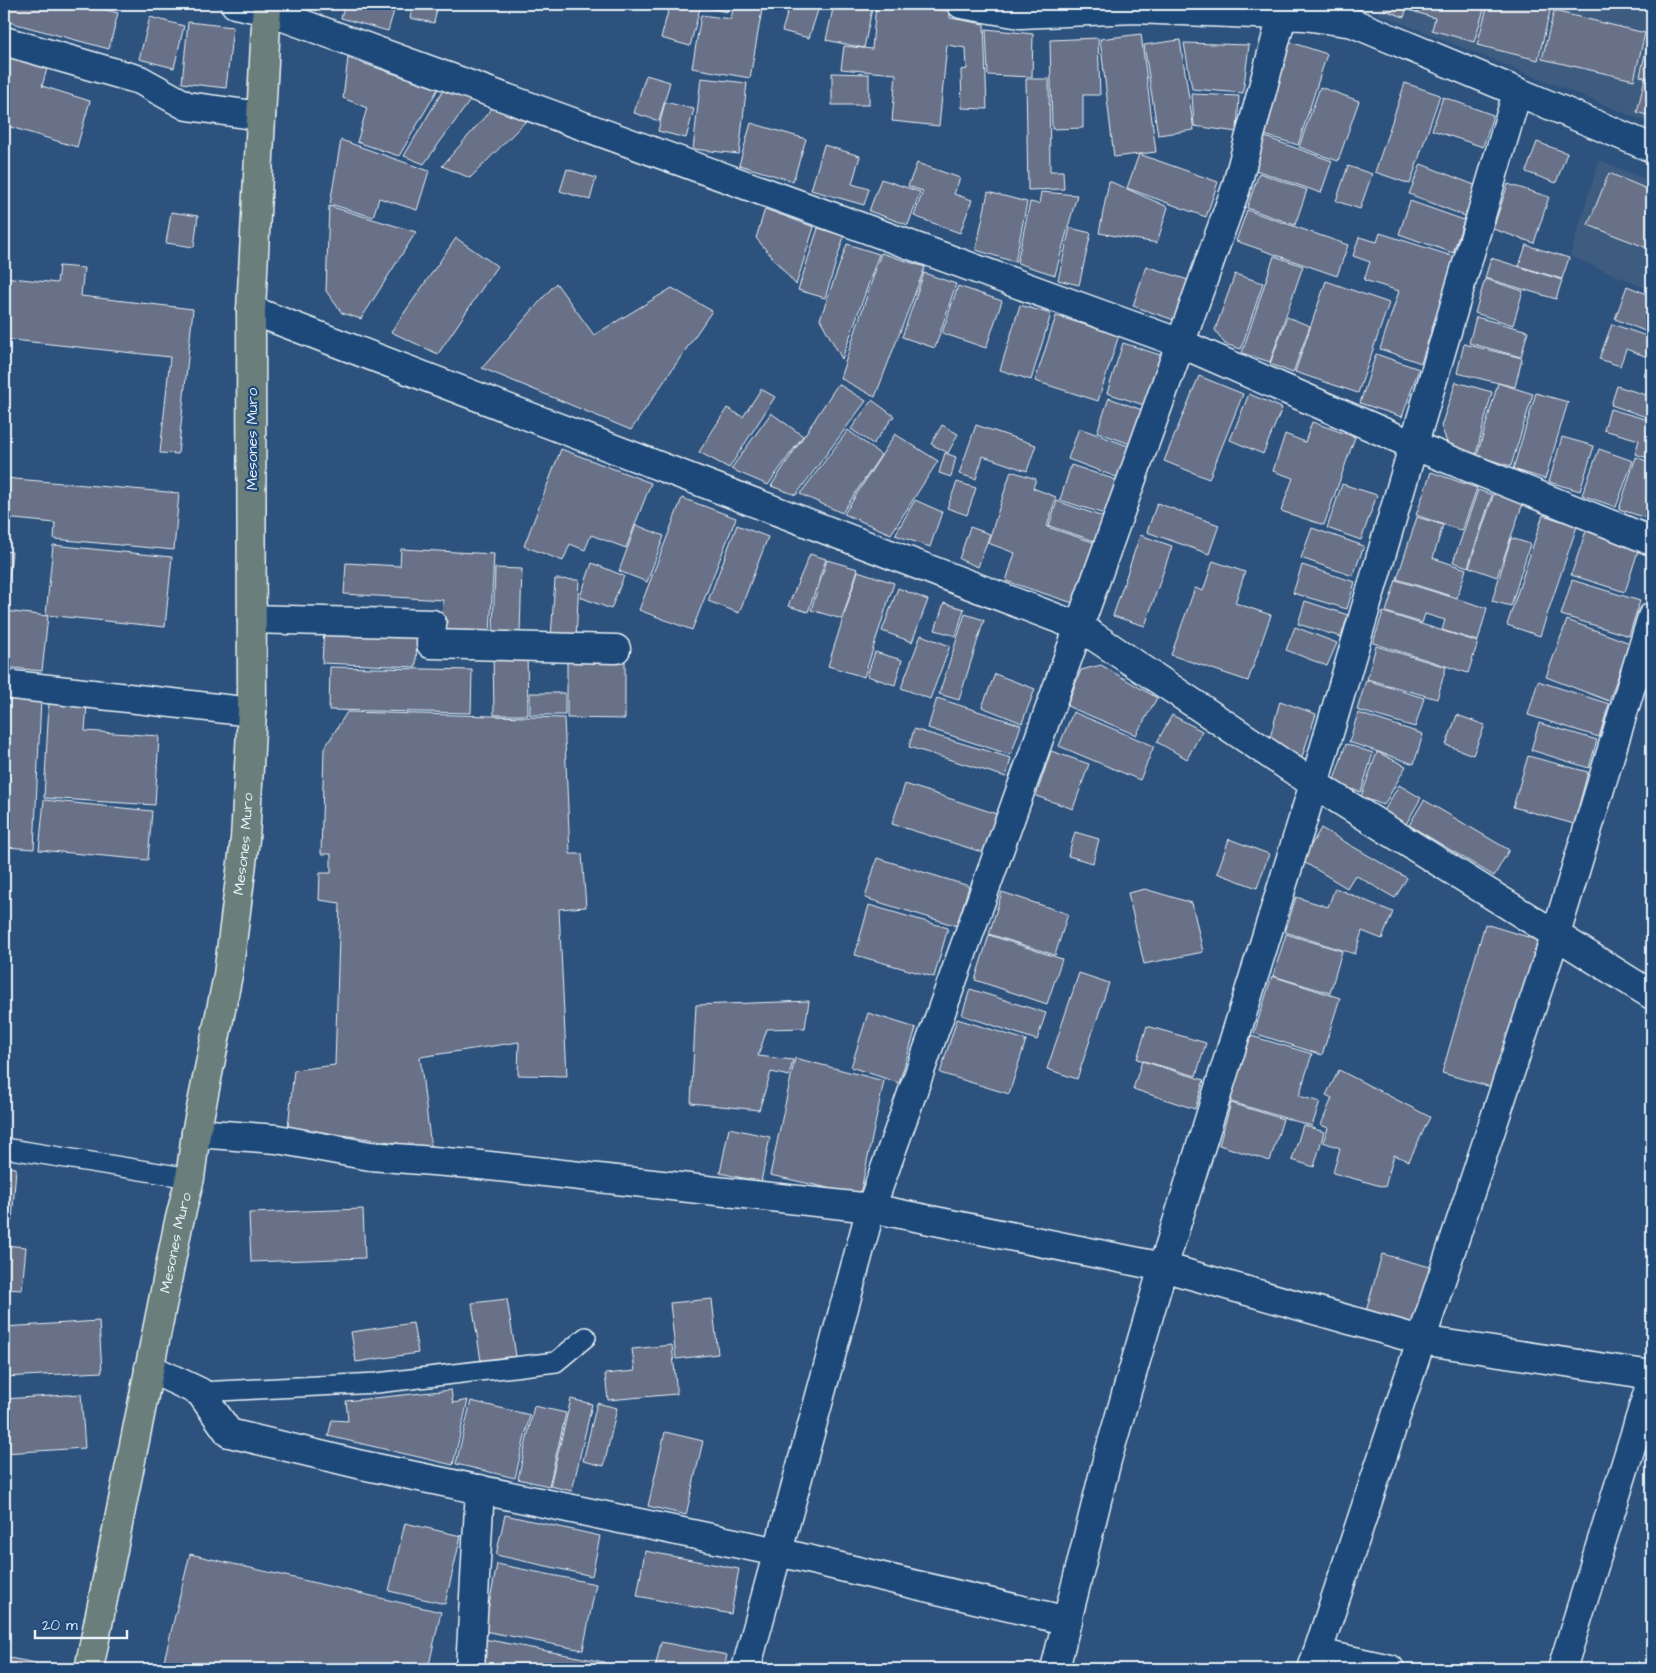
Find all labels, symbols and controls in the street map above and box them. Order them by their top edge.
street label: Mesones Muro [242,387,263,490]
street label: Mesones Muro [228,792,258,896]
street label: Mesones Muro [154,1190,197,1295]
scale bar [35,1608,128,1640]
text: 20 m [42,1615,78,1636]

